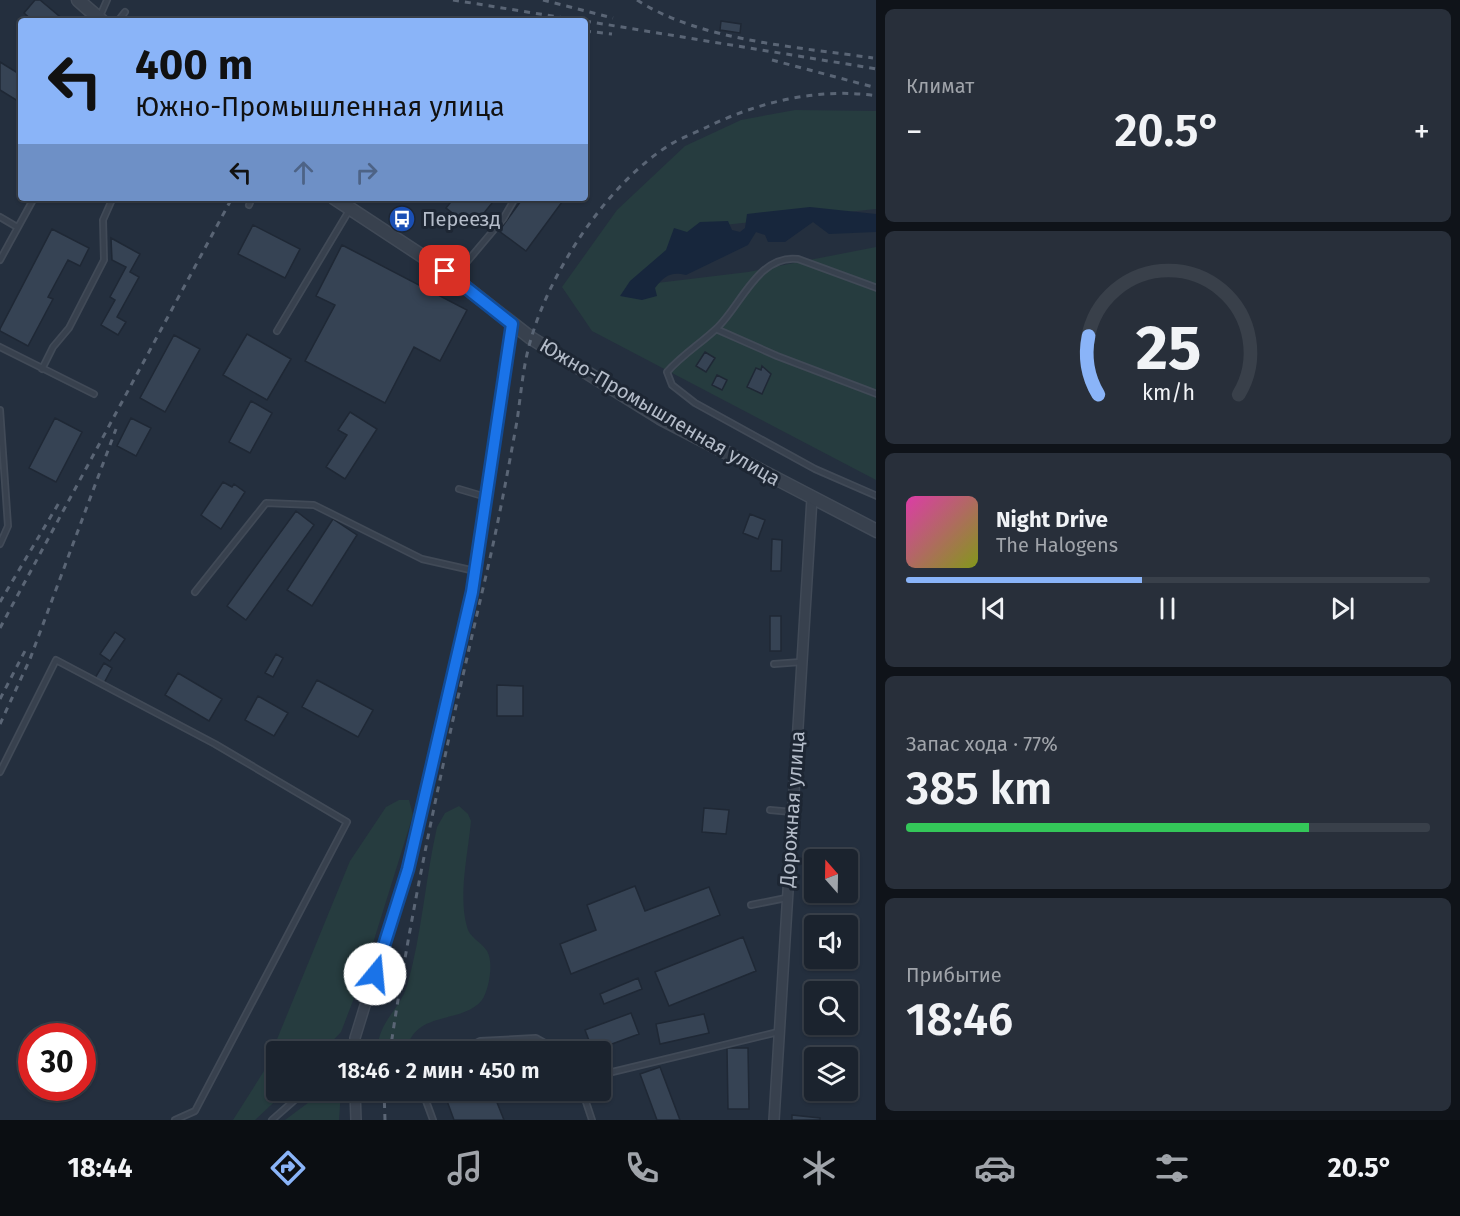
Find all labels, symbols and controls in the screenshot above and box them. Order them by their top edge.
text: 400 m [135,40,253,90]
icon: left [36,42,114,120]
text: Климат [906,74,974,98]
text: Южно-Промышленная улица [135,91,505,123]
text: 20.5° [1114,104,1222,158]
text: − [906,112,923,152]
text: + [1414,112,1430,152]
icon: left [224,156,257,189]
icon: ahead [287,156,320,189]
icon: right [350,156,383,189]
bus stop icon: Переезд [387,204,417,234]
place label: Переезд [422,207,501,231]
pin [419,245,470,296]
icon: arrive [428,254,461,287]
text: 25 [1135,311,1201,386]
street label: Южно-Промышленная улица [535,333,785,491]
text: km/h [1141,380,1195,406]
text: Night Drive [996,506,1108,533]
text: The Halogens [996,533,1118,557]
icon: previous [977,592,1010,625]
icon: pause [1151,592,1184,625]
icon: next [1326,592,1359,625]
street label: Дорожная улица [775,730,809,889]
text: Запас хода · 77% [906,732,1058,756]
text: 385 km [906,762,1052,816]
north arrow [804,849,858,903]
map controls [804,849,858,1101]
button: sound [804,915,858,969]
position arrow [343,942,407,1006]
text: Прибытие [906,963,1002,987]
button: search [804,981,858,1035]
text: 18:46 [906,993,1013,1047]
speed limit sign: 30 [18,1023,96,1101]
button: layers [804,1047,858,1101]
text: 18:46 · 2 мин · 450 m [337,1057,540,1084]
icon: directions [267,1147,309,1189]
icon: music [444,1147,486,1189]
icon: phone [621,1147,663,1189]
icon: climate [798,1147,840,1189]
icon: car [974,1147,1016,1189]
icon: filters [1151,1147,1193,1189]
text: 18:44 [67,1152,132,1184]
text: 20.5° [1328,1152,1393,1184]

